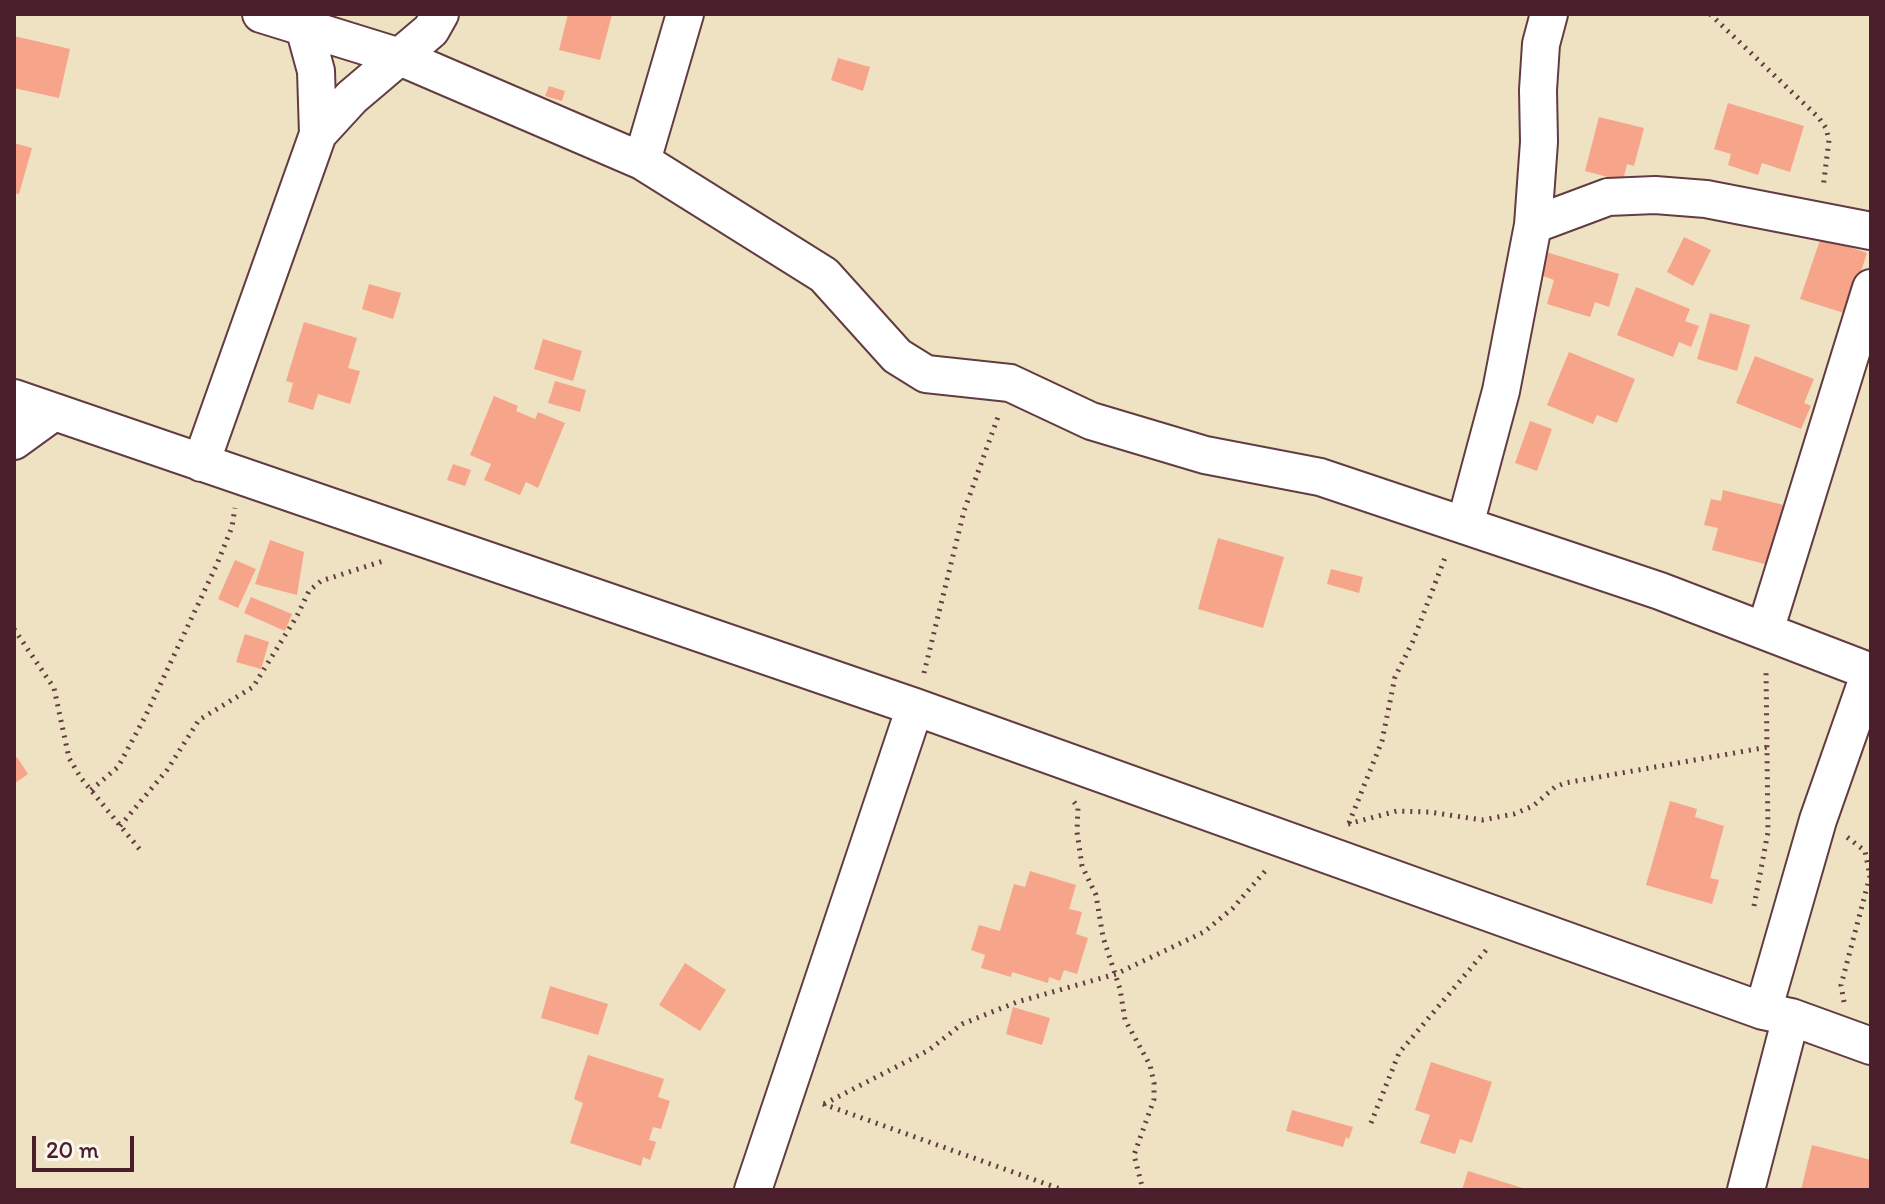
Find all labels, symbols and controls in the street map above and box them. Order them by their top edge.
scale bar [36,1120,138,1170]
text: 20 m [46,1135,99,1164]

